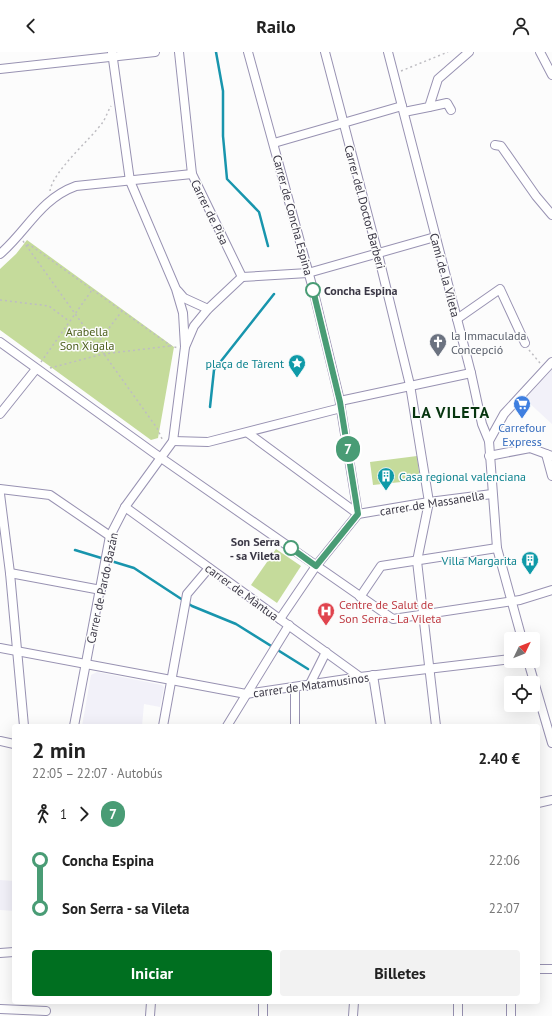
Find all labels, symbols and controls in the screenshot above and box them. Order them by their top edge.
icon: back [20,15,42,37]
text: Railo [256,15,296,38]
icon: person [510,15,532,37]
street label: Carrer del Doctor Barberi [341,143,389,271]
street label: Carrer de Concha Espina [270,153,316,277]
street label: Carrer de Pisa [188,177,232,247]
street label: Camí de la Vileta [427,231,463,319]
marker: Concha Espina [305,282,321,298]
place label: Concha Espina [324,283,398,298]
park label: Arabella Son Xigala [60,324,114,353]
place label: la Immaculada Concepció [451,328,526,357]
church icon: la Immaculada Concepció [428,332,448,357]
place icon: plaça de Tàrent [287,353,307,378]
place label: plaça de Tàrent [206,356,284,371]
supermarket icon: Carrefour Express [512,394,532,419]
district label: LA VILETA [412,402,490,422]
place label: Carrefour Express [498,420,546,449]
line badge: 7 [335,436,361,462]
text: 7 [344,440,352,458]
building icon: Casa regional valenciana [376,466,396,491]
place label: Casa regional valenciana [399,469,526,484]
street label: carrer de Massanella [379,487,485,519]
street label: Carrer de Pardo Bazán [83,531,121,645]
place label: Son Serra - sa Vileta [230,534,280,563]
marker: Son Serra - sa Vileta [283,540,299,556]
building icon: Villa Margarita [520,550,540,575]
place label: Villa Margarita [441,553,517,568]
street label: carrer de Màntua [202,560,282,624]
place label: Centre de Salut de Son Serra - La Vileta [339,597,441,626]
hospital icon: Centre de Salut de Son Serra - La Vileta [316,601,336,626]
north arrow [504,632,540,668]
map controls [504,632,540,712]
street label: carrer de Matamusinos [252,669,370,701]
button: locate [504,676,540,712]
text: 2 min [32,736,86,764]
text: 2.40 € [478,749,520,768]
text: 22:05 – 22:07 · Autobús [32,765,162,782]
icon: walk [32,803,54,825]
icon: forward [73,803,95,825]
text: 7 [109,805,117,823]
text: 1 [60,806,67,823]
text: Concha Espina [62,851,154,870]
text: 22:06 [489,852,520,869]
text: Son Serra - sa Vileta [62,899,190,918]
text: 22:07 [489,900,520,917]
button: Iniciar [32,950,272,996]
button: Billetes [280,950,520,996]

